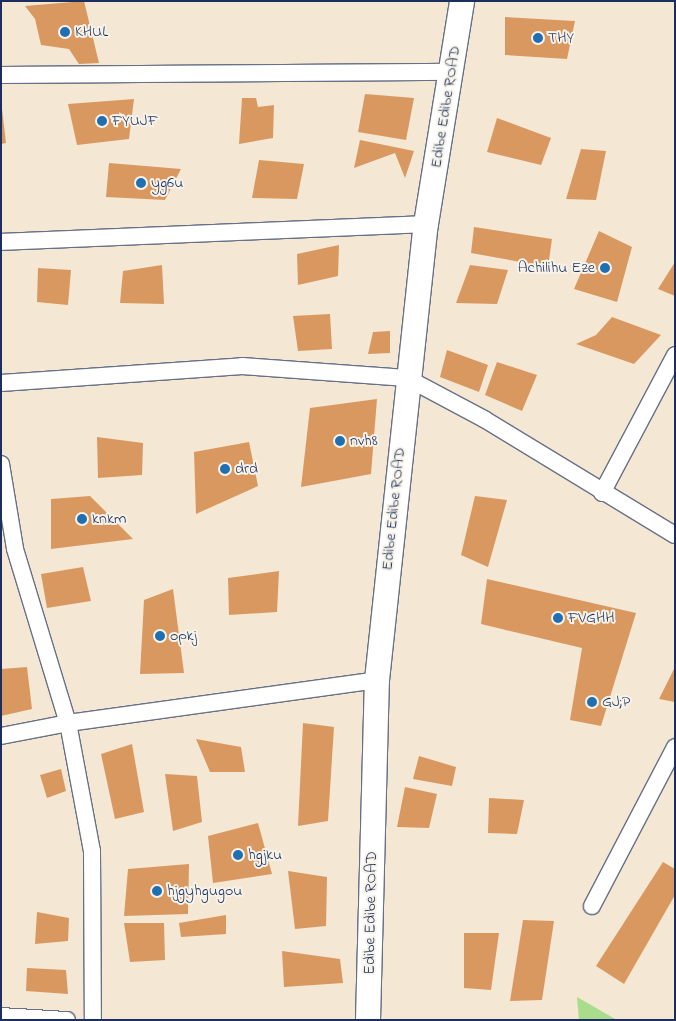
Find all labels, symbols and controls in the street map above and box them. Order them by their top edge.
place label: KHUL [75,22,108,42]
marker: KHUL [59,26,71,38]
place label: THY [548,28,574,48]
marker: THY [532,32,544,44]
street label: Edibe Edibe ROAD [427,45,465,169]
place label: FYUJF [112,111,158,131]
marker: FYUJF [96,115,108,127]
place label: yg6u [151,173,183,193]
marker: yg6u [135,177,147,189]
place label: Achilihu Eze [518,258,595,278]
marker: Achilihu Eze [599,262,611,274]
place label: nvh8 [350,431,378,451]
marker: nvh8 [334,435,346,447]
street label: Edibe Edibe ROAD [378,447,410,571]
place label: drd [235,459,258,479]
marker: drd [219,463,231,475]
place label: knkm [92,509,126,529]
marker: knkm [76,513,88,525]
place label: FVGHH [568,608,615,628]
marker: FVGHH [552,612,564,624]
place label: opkj [170,626,197,646]
marker: opkj [154,630,166,642]
place label: GJ;P [602,692,630,712]
marker: GJ;P [586,696,598,708]
place label: hgjku [248,845,282,865]
marker: hgjku [232,849,244,861]
street label: Edibe Edibe ROAD [360,851,382,975]
place label: hjgyhgugou [167,881,242,901]
marker: hjgyhgugou [151,885,163,897]

